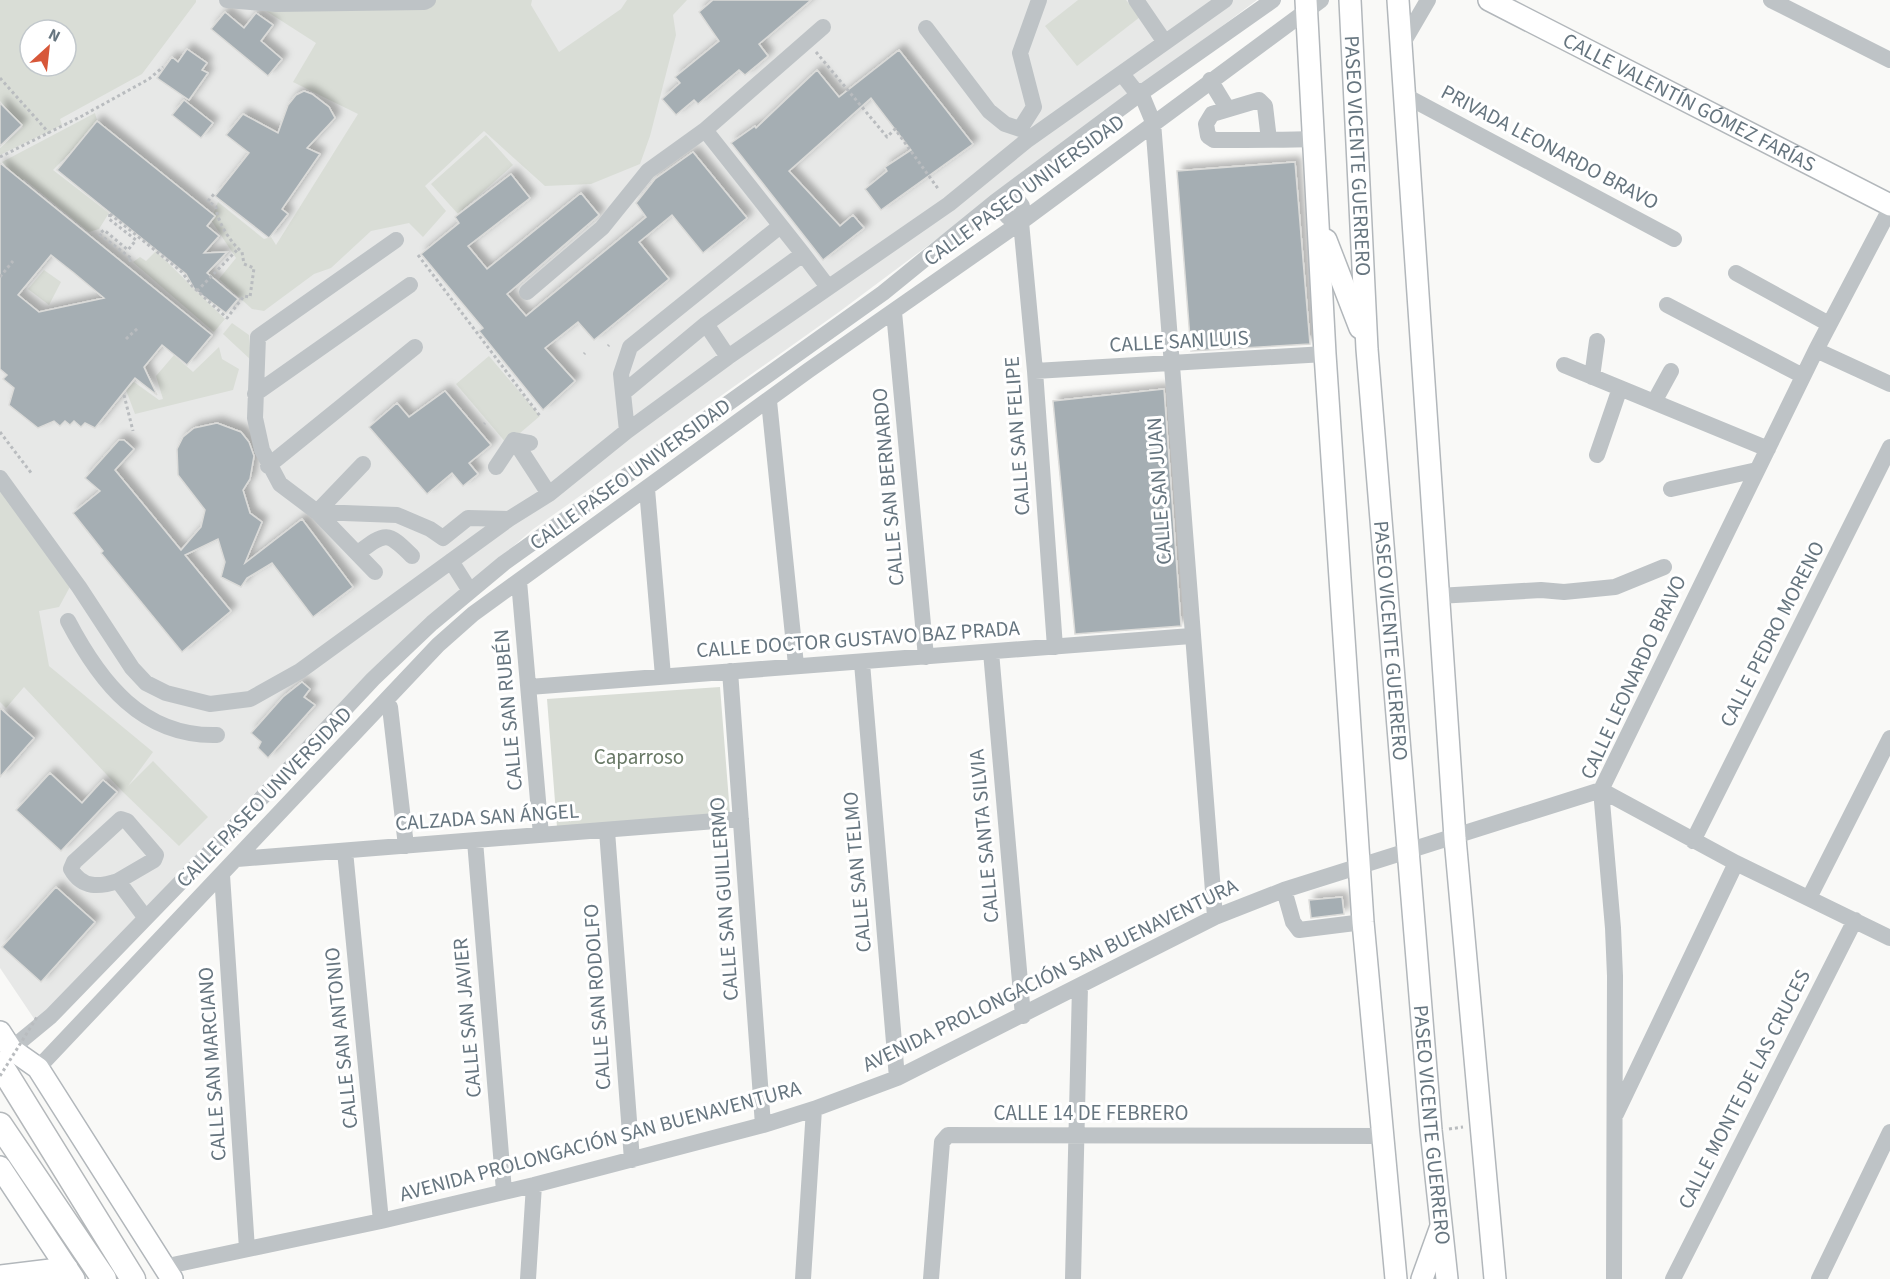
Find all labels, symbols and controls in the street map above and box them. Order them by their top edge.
north arrow [18,18,78,78]
text: N [45,23,64,48]
street label: CALLE VALENTÍN GÓMEZ FARÍAS [1558,25,1821,180]
street label: PASEO VICENTE GUERRERO [1337,35,1378,277]
street label: PRIVADA LEONARDO BRAVO [1436,77,1664,217]
street label: CALLE PASEO UNIVERSIDAD [917,107,1131,273]
street label: CALLE SAN LUIS [1109,322,1249,360]
street label: CALLE SAN FELIPE [996,355,1038,517]
street label: CALLE SAN BERNARDO [864,387,912,587]
street label: CALLE PASEO UNIVERSIDAD [523,391,737,557]
street label: CALLE SAN JUAN [1139,416,1179,566]
street label: PASEO VICENTE GUERRERO [1366,519,1416,762]
street label: CALLE PEDRO MORENO [1712,536,1832,732]
street label: CALLE LEONARDO BRAVO [1572,570,1694,784]
street label: CALLE DOCTOR GUSTAVO BAZ PRADA [695,613,1021,665]
street label: CALLE SAN RUBÉN [486,628,530,792]
street label: CALLE PASEO UNIVERSIDAD [169,700,359,894]
park label: Caparroso [594,742,684,772]
street label: CALLE SANTA SILVIA [961,747,1007,924]
street label: CALLE SAN TELMO [835,790,879,954]
street label: CALZADA SAN ÁNGEL [394,796,580,838]
street label: CALLE SAN GUILLERMO [702,796,746,1002]
street label: AVENIDA PROLONGACIÓN SAN BUENAVENTURA [857,870,1243,1079]
street label: CALLE SAN RODOLFO [576,903,618,1091]
street label: CALLE SAN JAVIER [445,937,489,1099]
street label: CALLE SAN ANTONIO [317,946,365,1130]
street label: CALLE MONTE DE LAS CRUCES [1670,964,1818,1214]
street label: CALLE SAN MARCIANO [190,966,234,1162]
street label: PASEO VICENTE GUERRERO [1406,1004,1458,1246]
street label: AVENIDA PROLONGACIÓN SAN BUENAVENTURA [396,1073,805,1209]
street label: CALLE 14 DE FEBRERO [993,1098,1189,1128]

